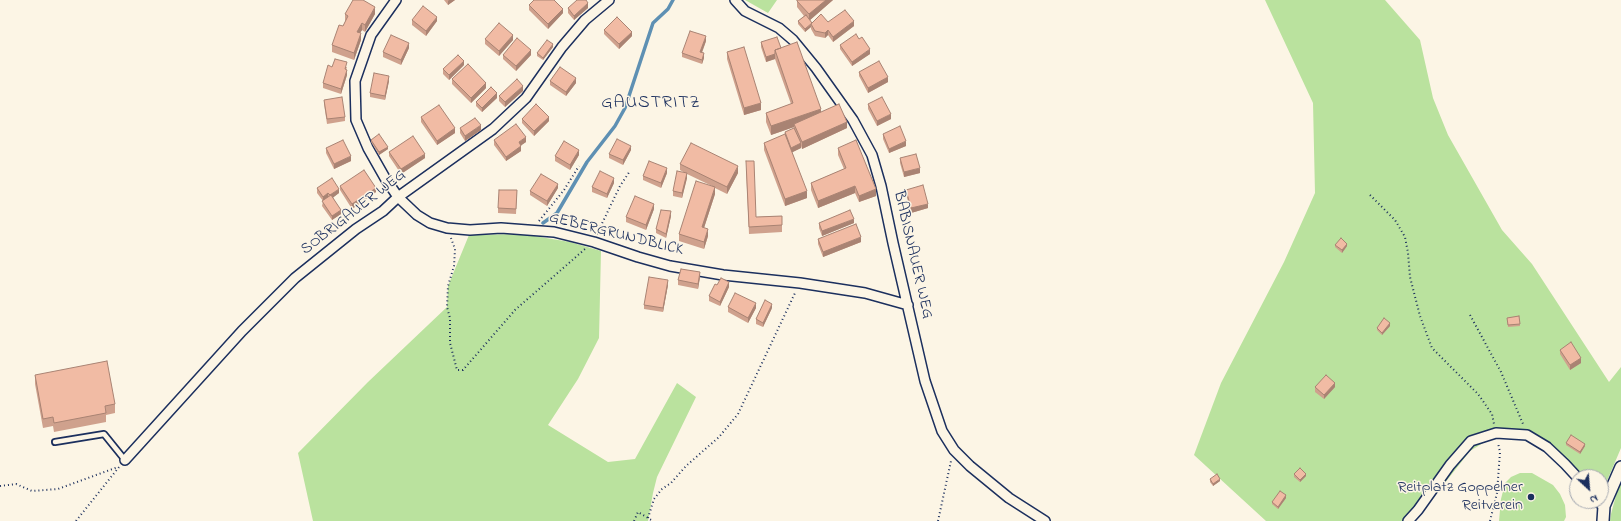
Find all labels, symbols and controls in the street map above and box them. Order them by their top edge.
district label: GAUSTRITZ [601,93,701,115]
street label: SOBRIGAUER WEG [298,166,410,260]
street label: BABISNAUER WEG [888,189,936,321]
street label: GEBERGRUNDBLICK [547,209,685,261]
north arrow [1569,469,1609,509]
place label: Reitplatz Goppelner Reitverein [1397,478,1523,516]
text: N [1587,490,1601,508]
marker: Reitplatz Goppelner Reitverein [1526,492,1536,502]

